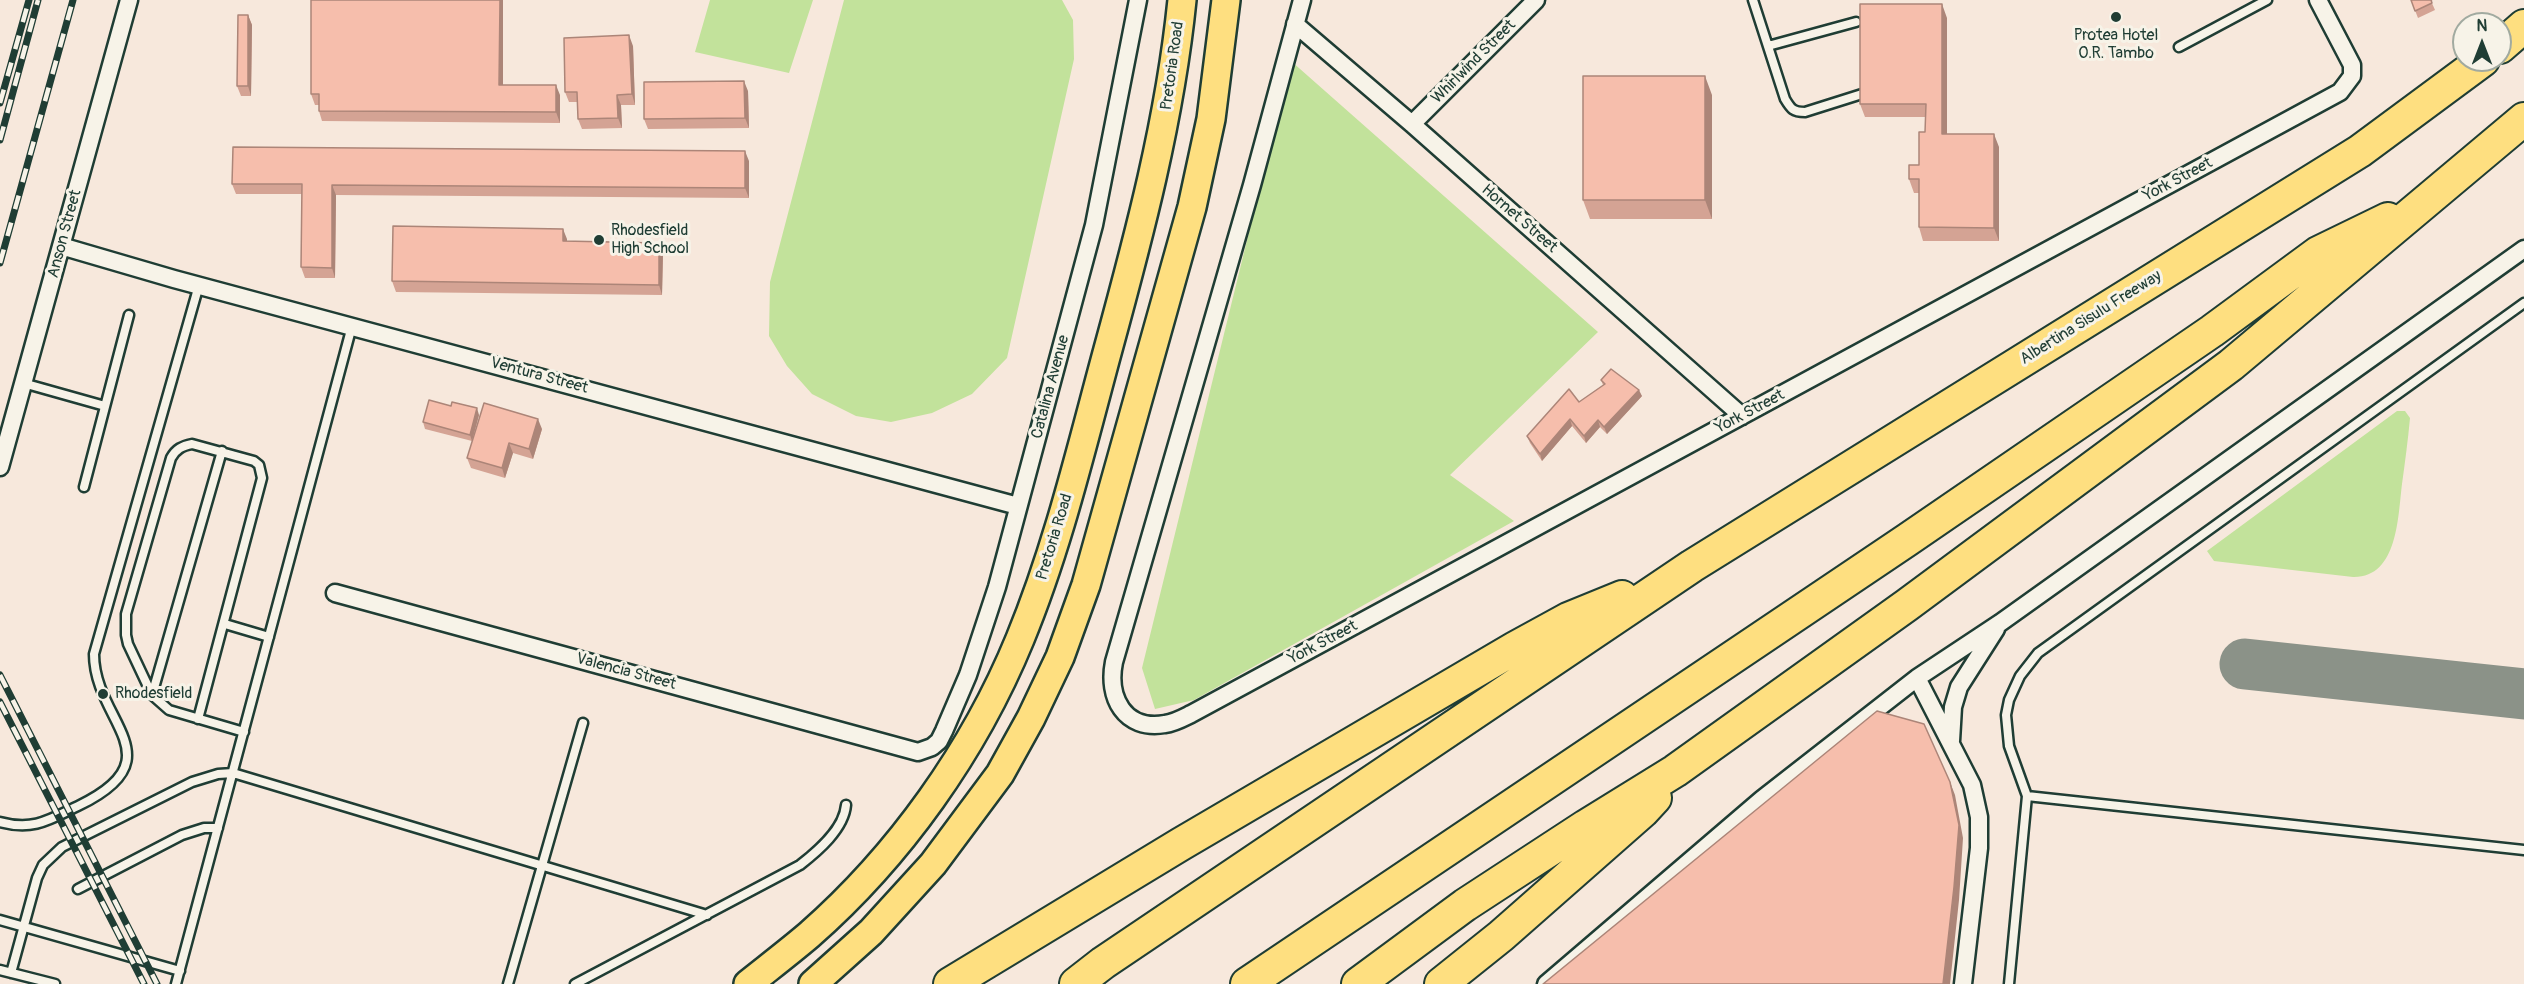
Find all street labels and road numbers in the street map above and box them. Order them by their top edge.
street label: Whirlwind Street [1428,16,1520,108]
street label: Pretoria Road [1157,20,1189,112]
street label: York Street [2140,154,2216,206]
street label: Hornet Street [1477,181,1561,257]
street label: Anson Street [44,188,86,280]
street label: Albertina Sisulu Freeway [2017,267,2165,369]
street label: Catalina Avenue [1028,333,1074,441]
street label: Ventura Street [488,354,590,398]
street label: York Street [1712,386,1788,438]
street label: Pretoria Road [1033,491,1077,583]
street label: York Street [1285,617,1361,669]
street label: Valencia Street [574,649,678,695]

